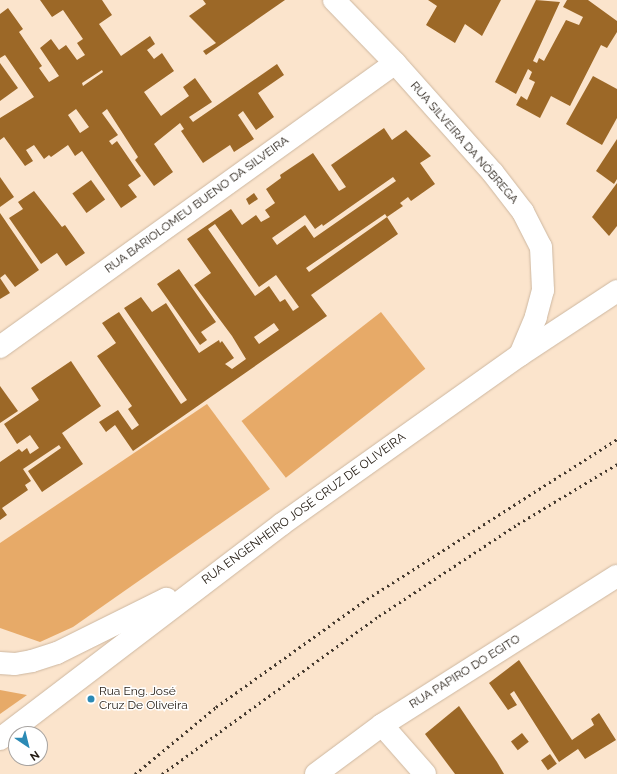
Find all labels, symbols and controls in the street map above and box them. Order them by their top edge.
street label: RUA SILVEIRA DA NÓBREGA [407,78,521,208]
street label: RUA BARIOLOMEU BUENO DA SILVEIRA [102,133,292,277]
street label: RUA ENGENHEIRO JOSÉ CRUZ DE OLIVEIRA [199,430,409,588]
street label: RUA PAPIRO DO EGITO [407,632,523,712]
place label: Rua Eng. José Cruz De Oliveira [99,685,188,713]
marker: Rua Eng. José Cruz De Oliveira [86,694,96,704]
north arrow [8,726,48,766]
text: N [27,748,42,763]

